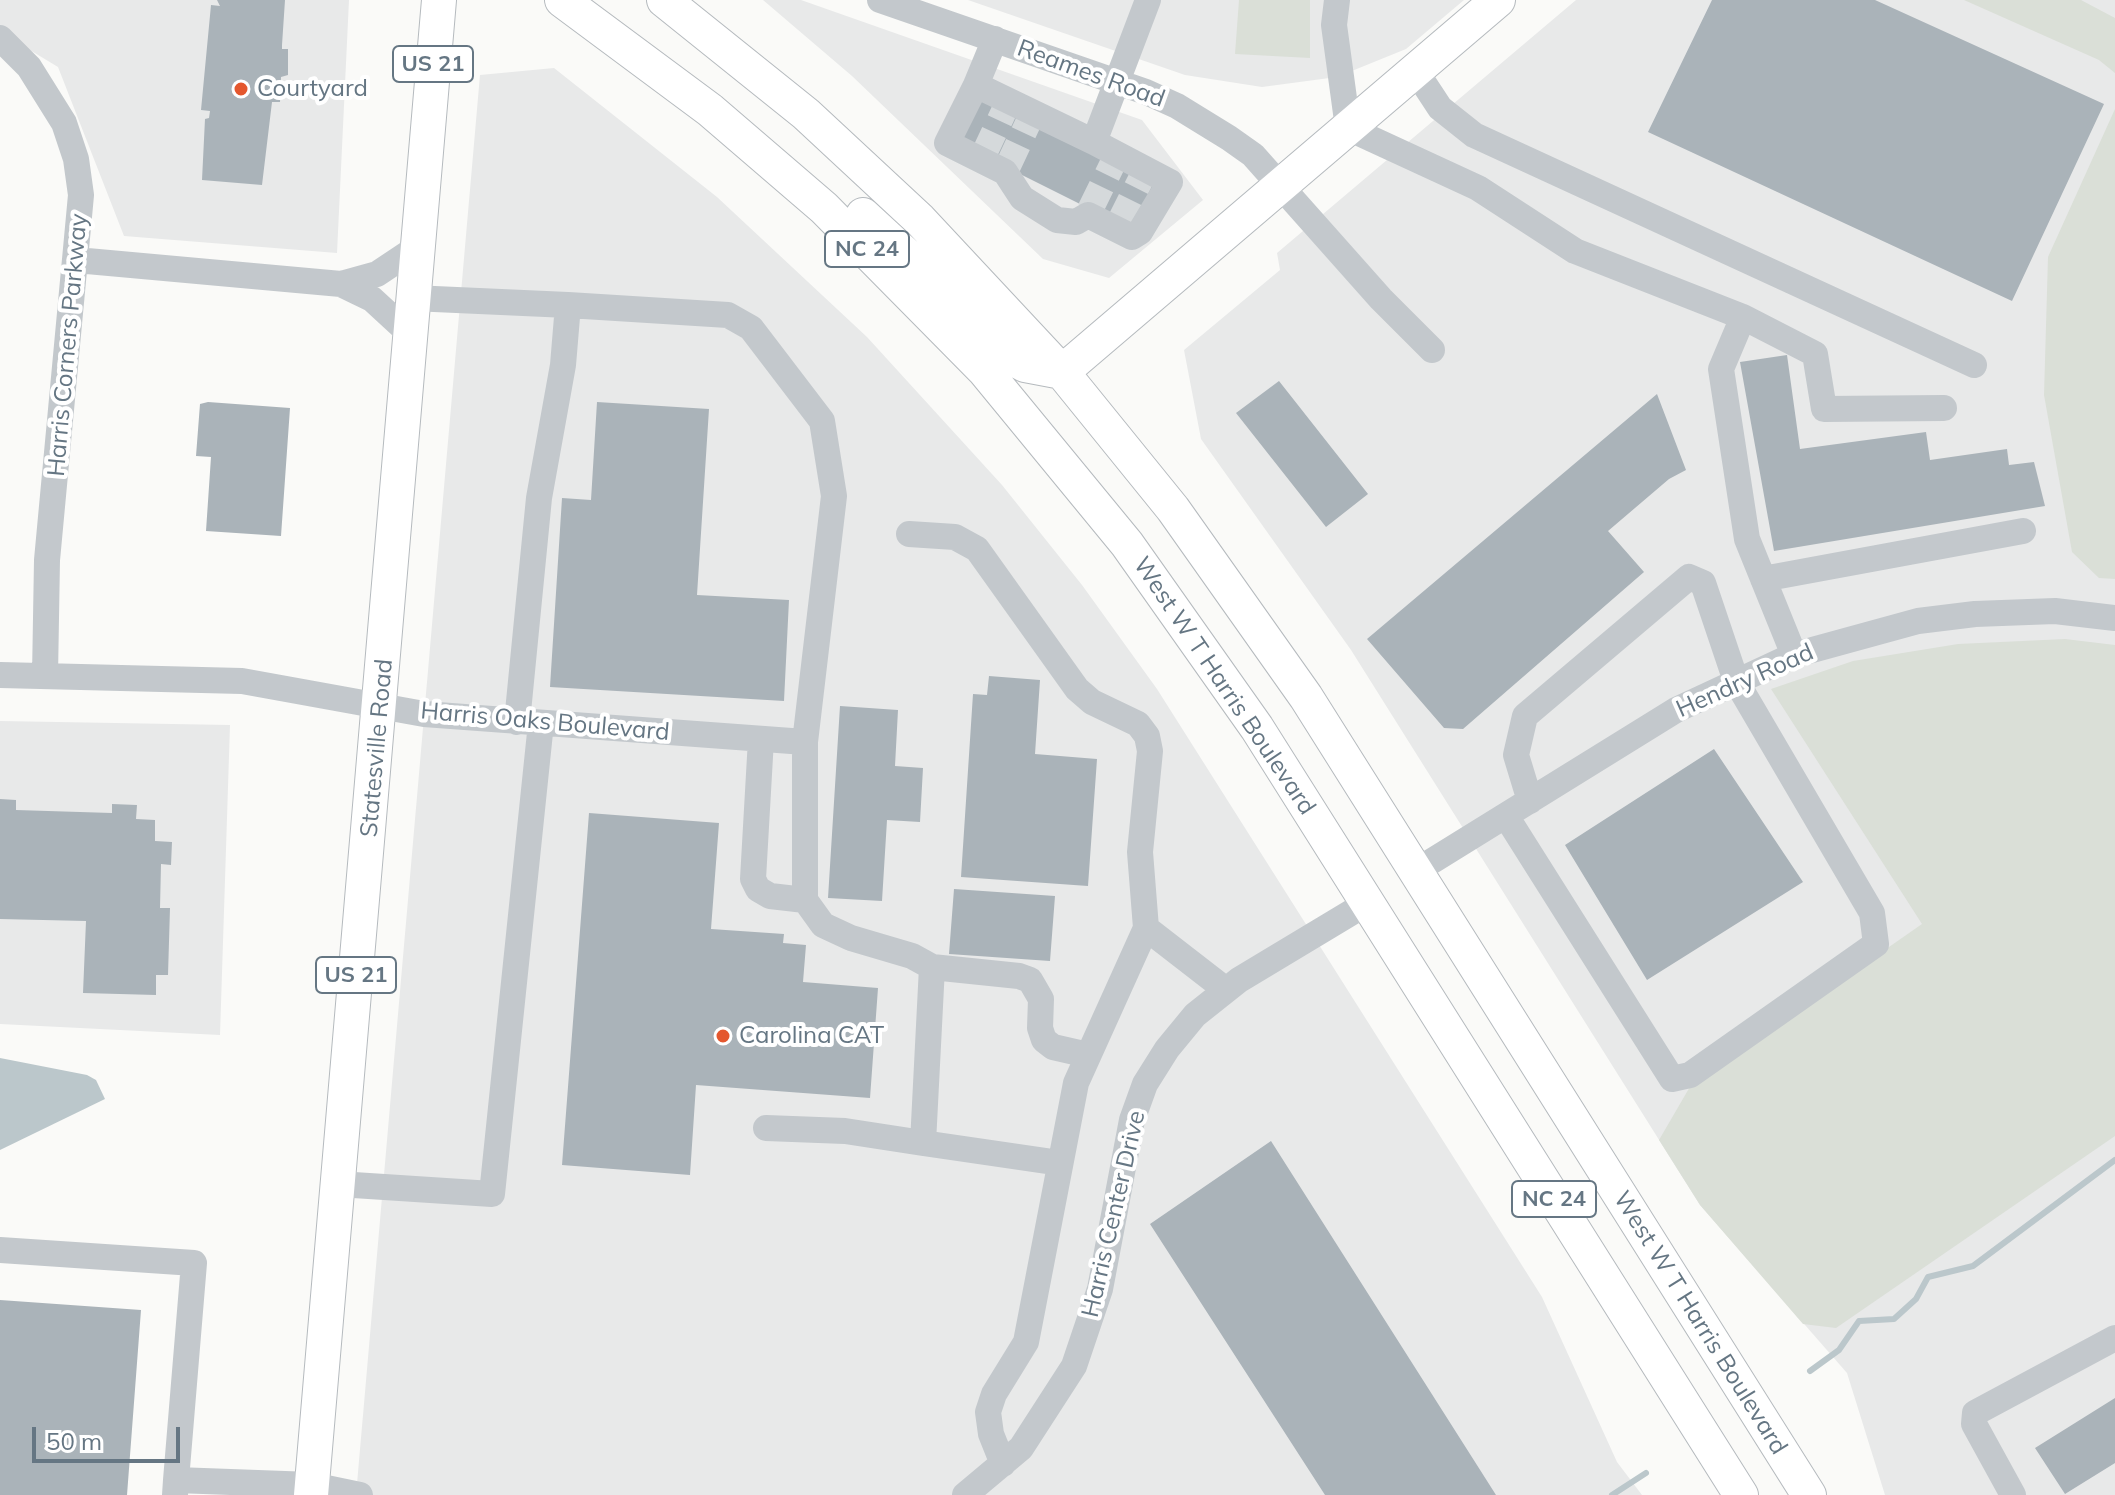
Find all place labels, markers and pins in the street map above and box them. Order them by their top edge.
place label: Courtyard [257,75,368,103]
marker: Courtyard [232,80,250,98]
place label: Carolina CAT [739,1022,884,1050]
marker: Carolina CAT [714,1027,732,1045]

